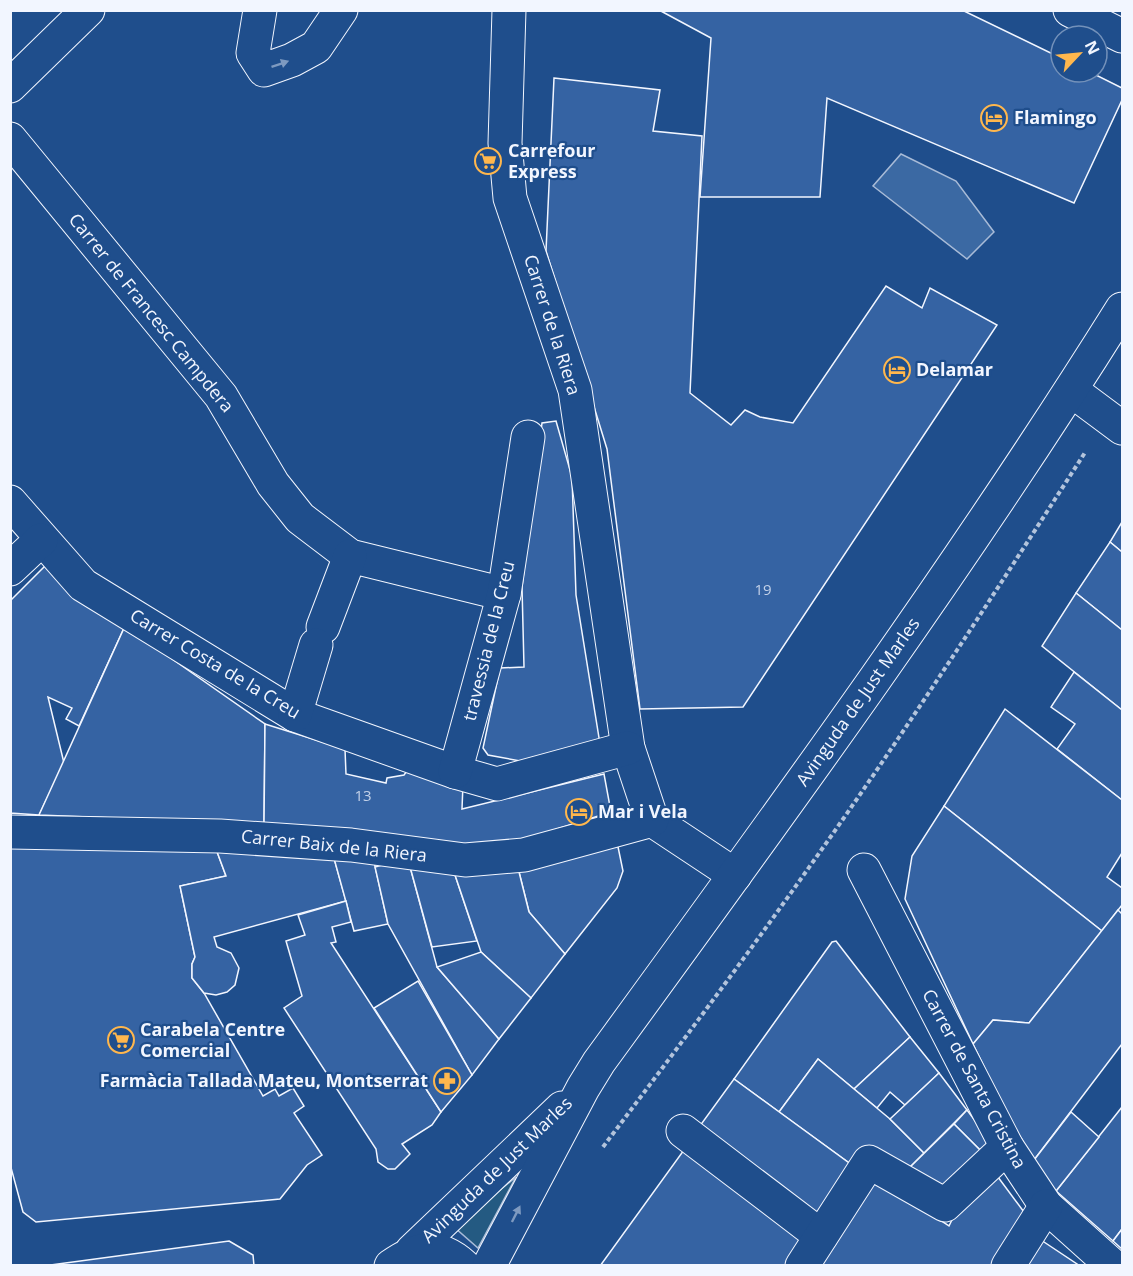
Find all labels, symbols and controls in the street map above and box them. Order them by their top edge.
north arrow [1049,24,1109,84]
text: N [1080,37,1105,58]
one-way arrow [271,59,289,69]
hotel icon: Flamingo [979,103,1009,133]
place label: Flamingo [1014,105,1097,129]
place label: Carrefour Express [508,138,595,183]
supermarket icon: Carrefour Express [473,146,503,176]
street label: Carrer de Francesc Campdera [64,208,240,417]
street label: Carrer de la Riera [519,251,587,398]
hotel icon: Delamar [882,355,912,385]
place label: Delamar [916,357,993,381]
street label: travessia de la Creu [457,558,520,723]
house number: 19 [754,579,772,599]
street label: Carrer Costa de la Creu [126,603,305,724]
street label: Avinguda de Just Marles [790,612,925,790]
house number: 13 [354,785,372,805]
hotel icon: Mar i Vela [564,797,594,827]
place label: Mar i Vela [598,799,688,823]
street label: Carrer Baix de la Riera [240,823,428,867]
street label: Carrer de Santa Cristina [917,985,1032,1172]
place label: Carabela Centre Comercial [140,1017,285,1062]
supermarket icon: Carabela Centre Comercial [106,1025,136,1055]
pharmacy icon: Farmàcia Tallada Mateu, Montserrat [432,1066,462,1096]
place label: Farmàcia Tallada Mateu, Montserrat [100,1068,428,1092]
street label: Avinguda de Just Marles [416,1091,577,1248]
one-way arrow [512,1205,521,1222]

